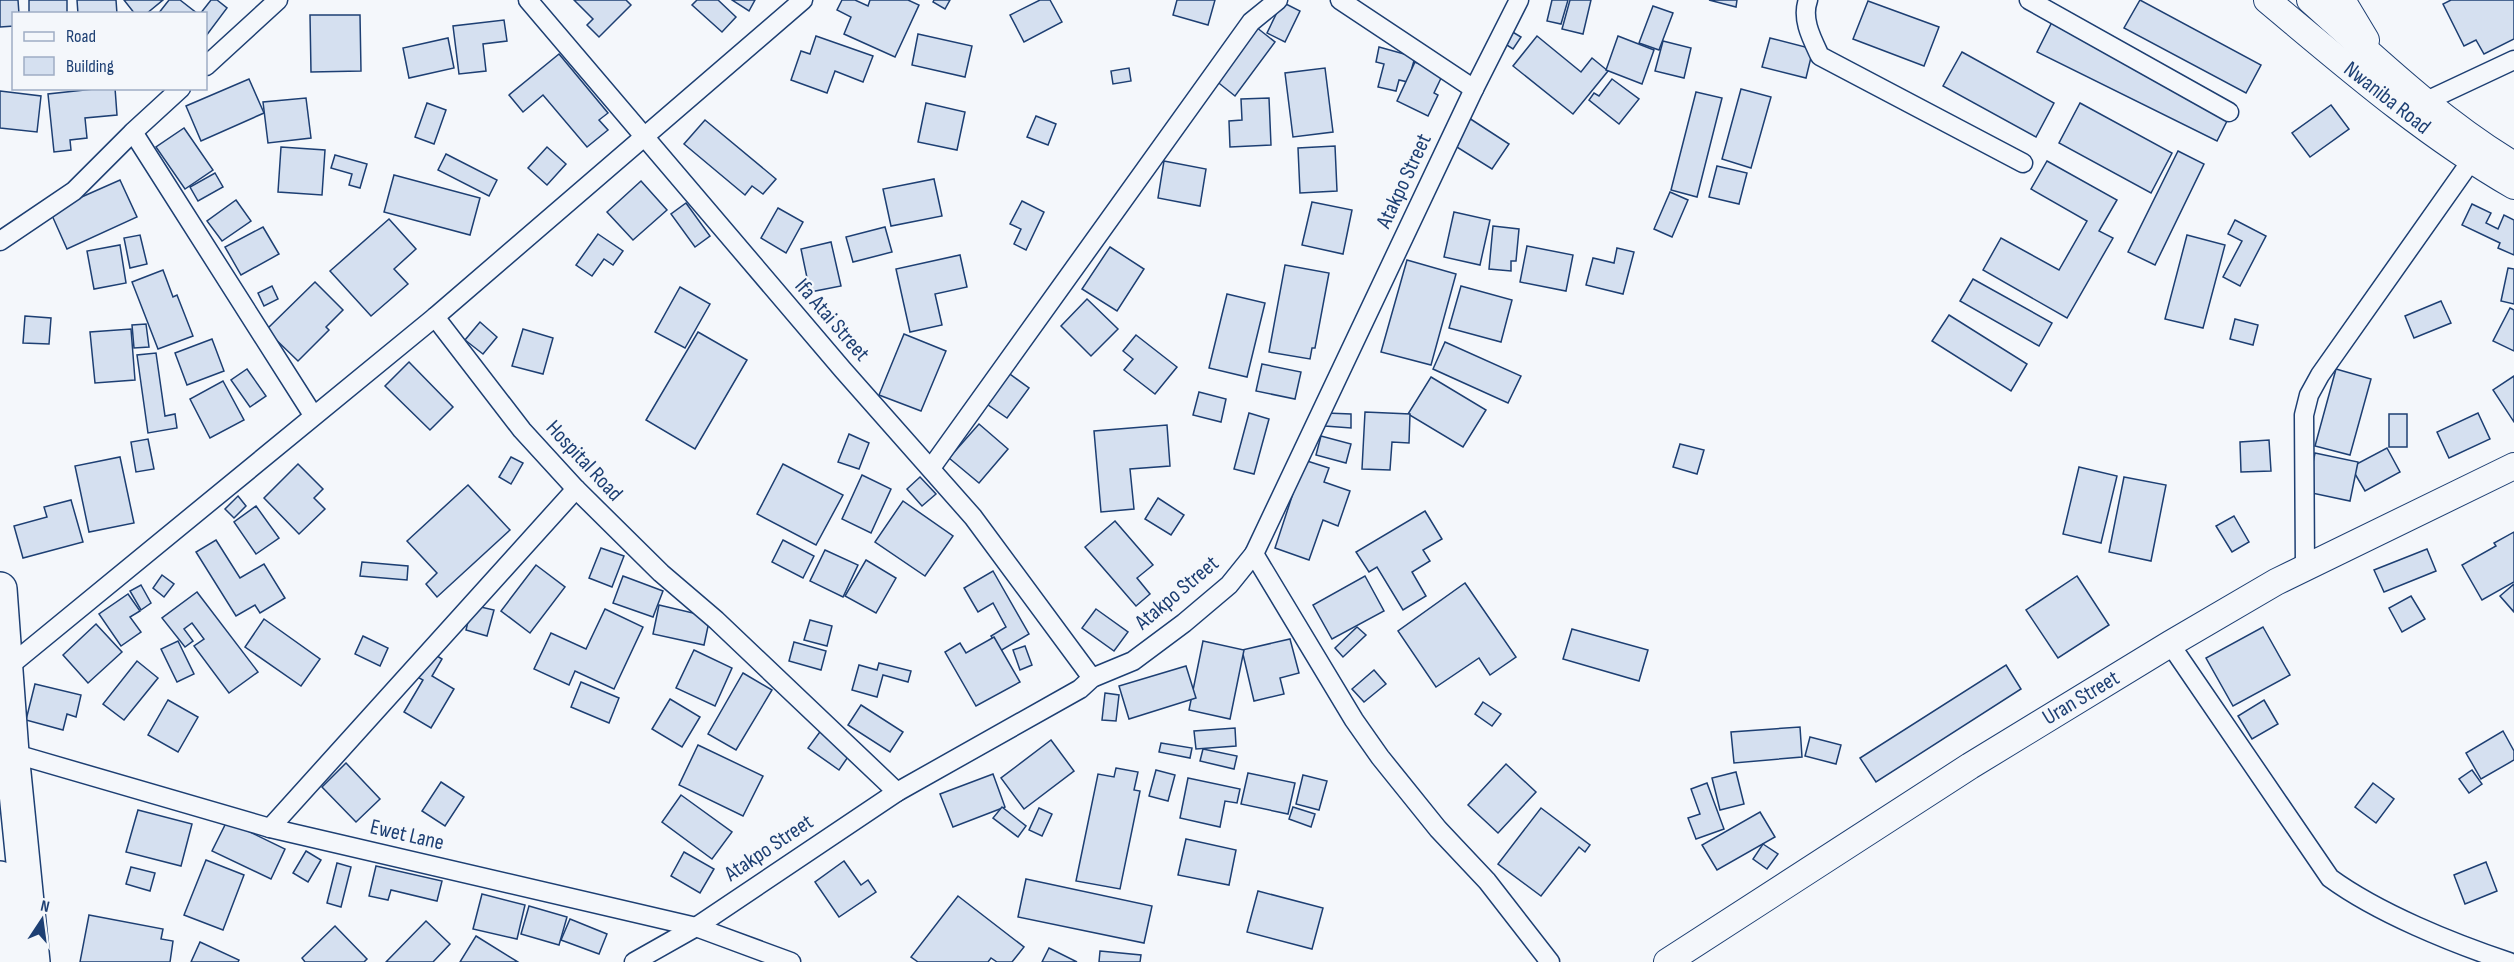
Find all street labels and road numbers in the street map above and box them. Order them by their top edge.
street label: Nwaniba Road [2338,56,2436,140]
street label: Atakpo Street [1370,129,1438,233]
street label: Ifa Atai Street [789,273,876,367]
street label: Hospital Road [540,415,628,507]
street label: Atakpo Street [1129,550,1225,636]
street label: Uran Street [2038,664,2124,731]
street label: Atakpo Street [719,808,819,888]
street label: Ewet Lane [367,813,447,857]

